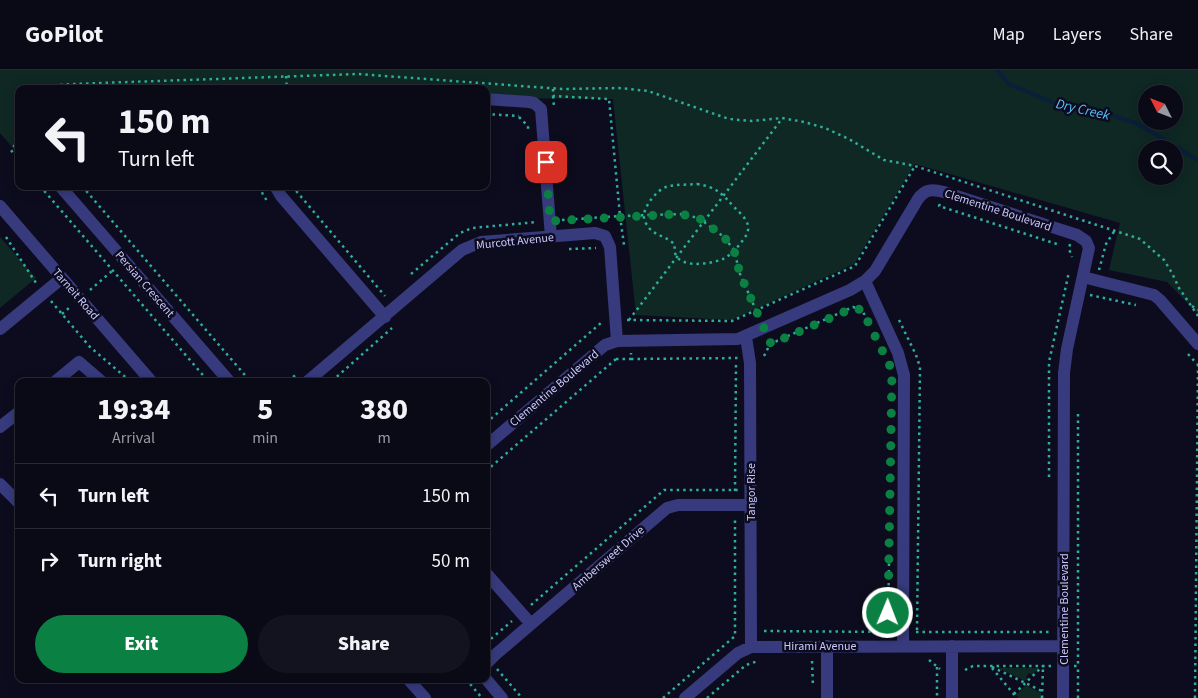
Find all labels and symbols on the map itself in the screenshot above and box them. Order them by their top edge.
north arrow [1138,85,1182,130]
water label: Dry Creek [1054,94,1112,126]
pin [525,141,567,183]
street label: Clementine Boulevard [942,185,1054,236]
street label: Murcott Avenue [475,229,555,254]
street label: Persian Crescent [111,247,178,321]
street label: Tarneit Road [48,265,103,324]
street label: Clementine Boulevard [506,346,603,431]
street label: Tangor Rise [743,463,760,521]
street label: Ambersweet Drive [568,522,648,595]
street label: Clementine Boulevard [1056,553,1073,665]
position arrow [861,586,913,638]
street label: Hirami Avenue [784,638,857,655]

